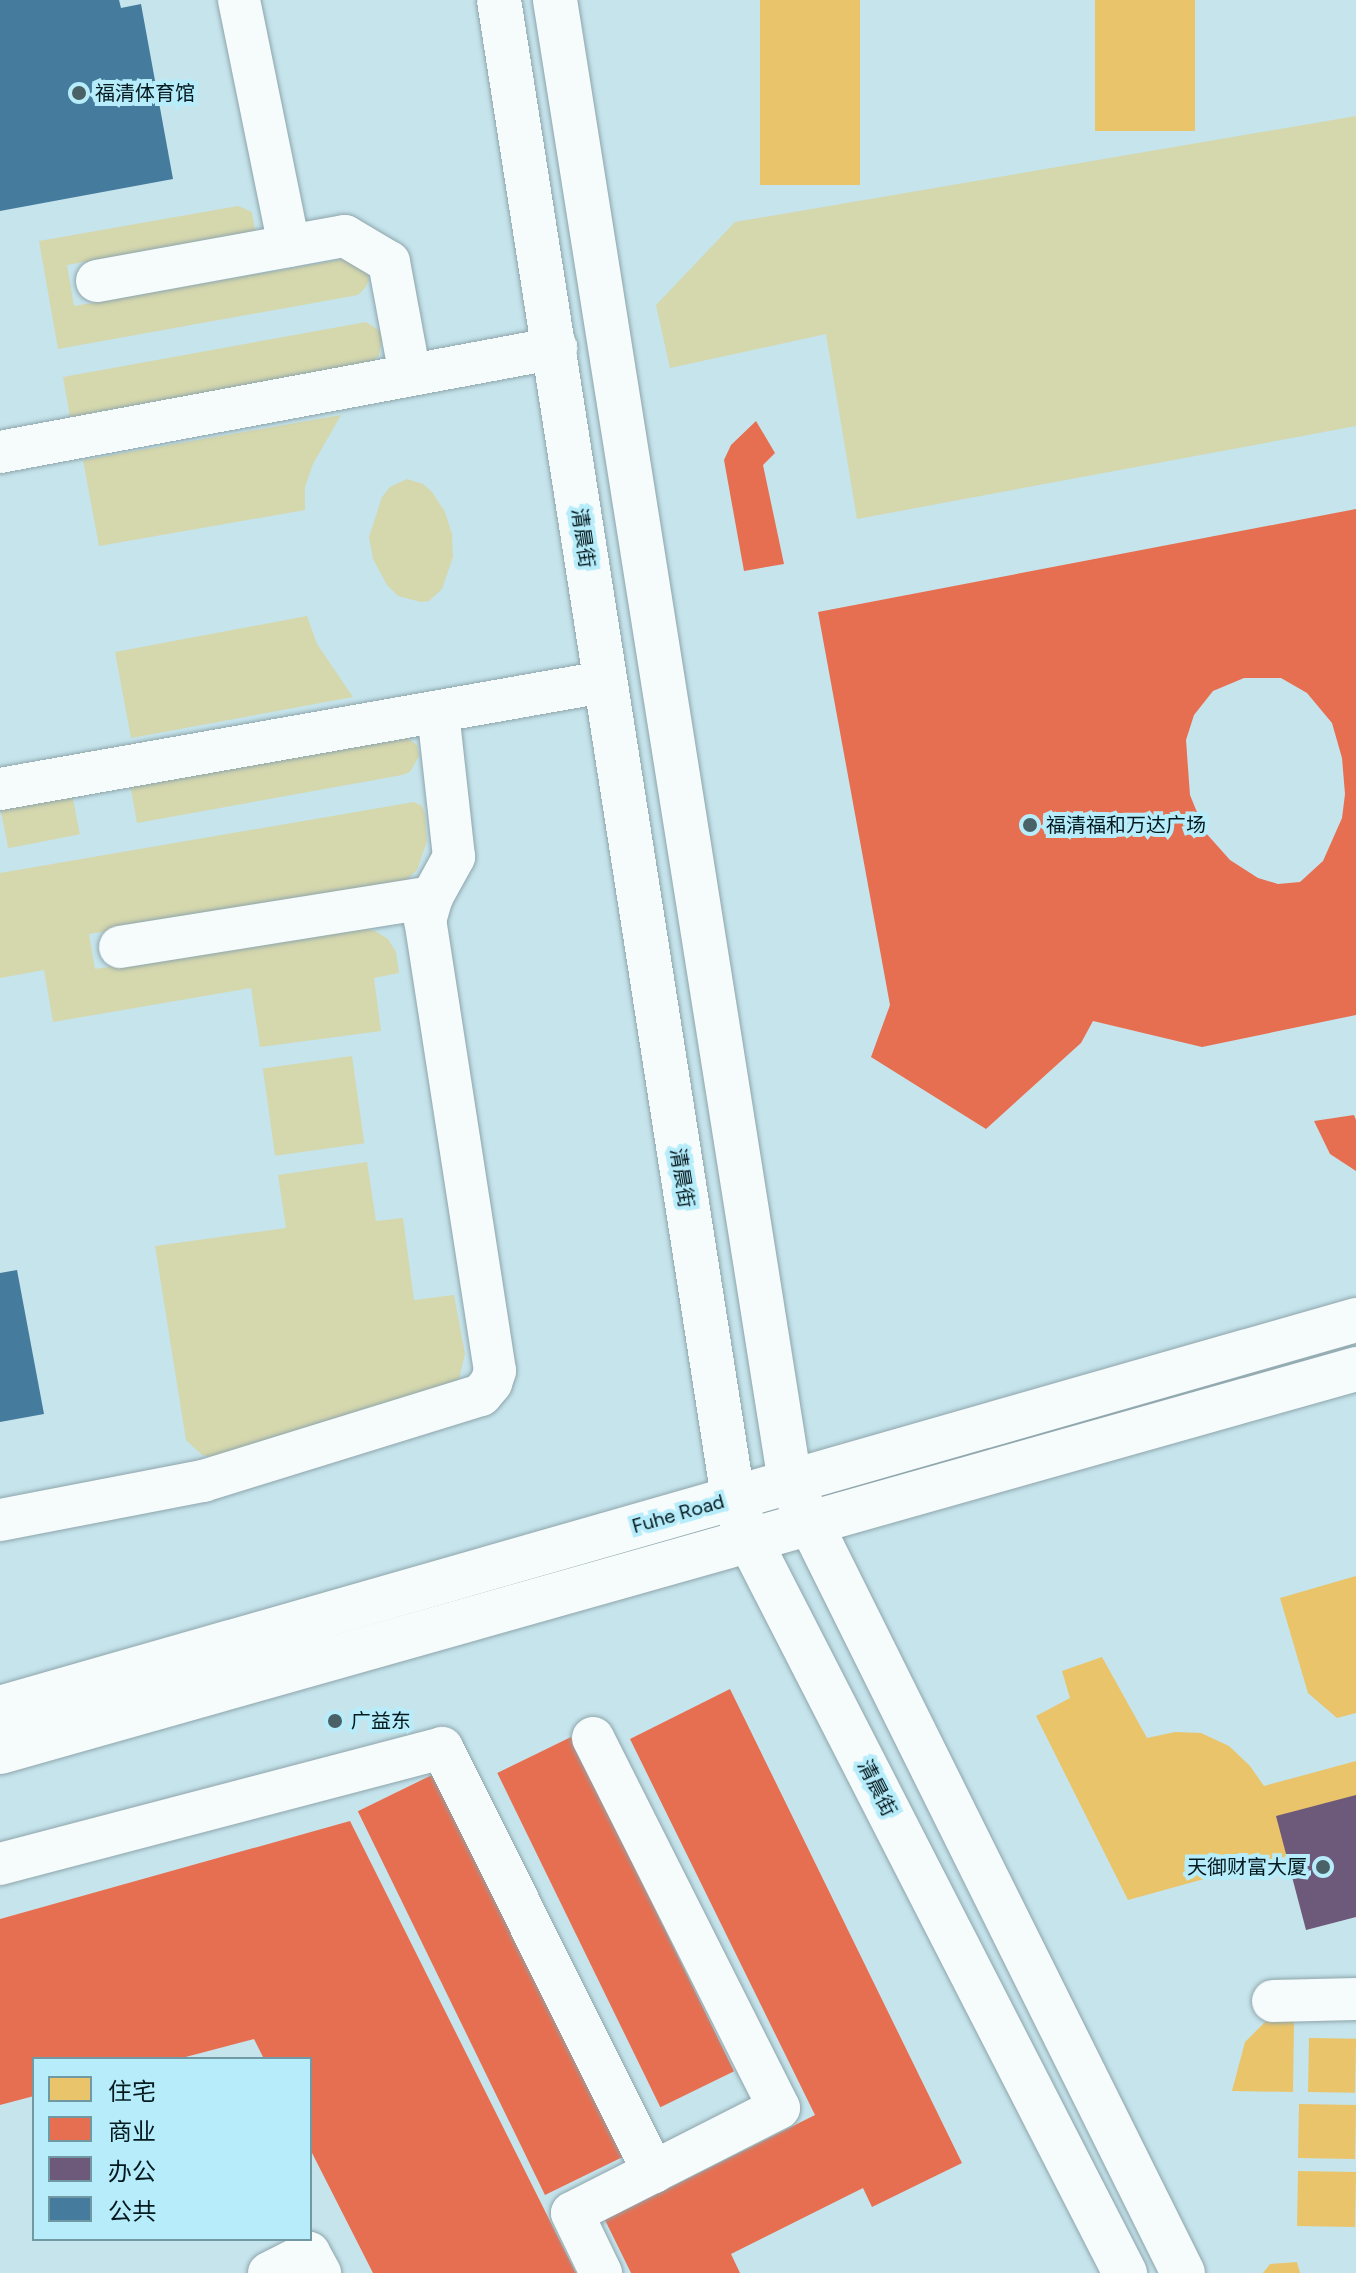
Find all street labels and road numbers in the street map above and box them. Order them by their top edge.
street label: 清晨街 [567,507,599,569]
street label: 清晨街 [665,1146,699,1210]
street label: Fuhe Road [629,1489,727,1539]
street label: 清晨街 [853,1756,901,1820]

